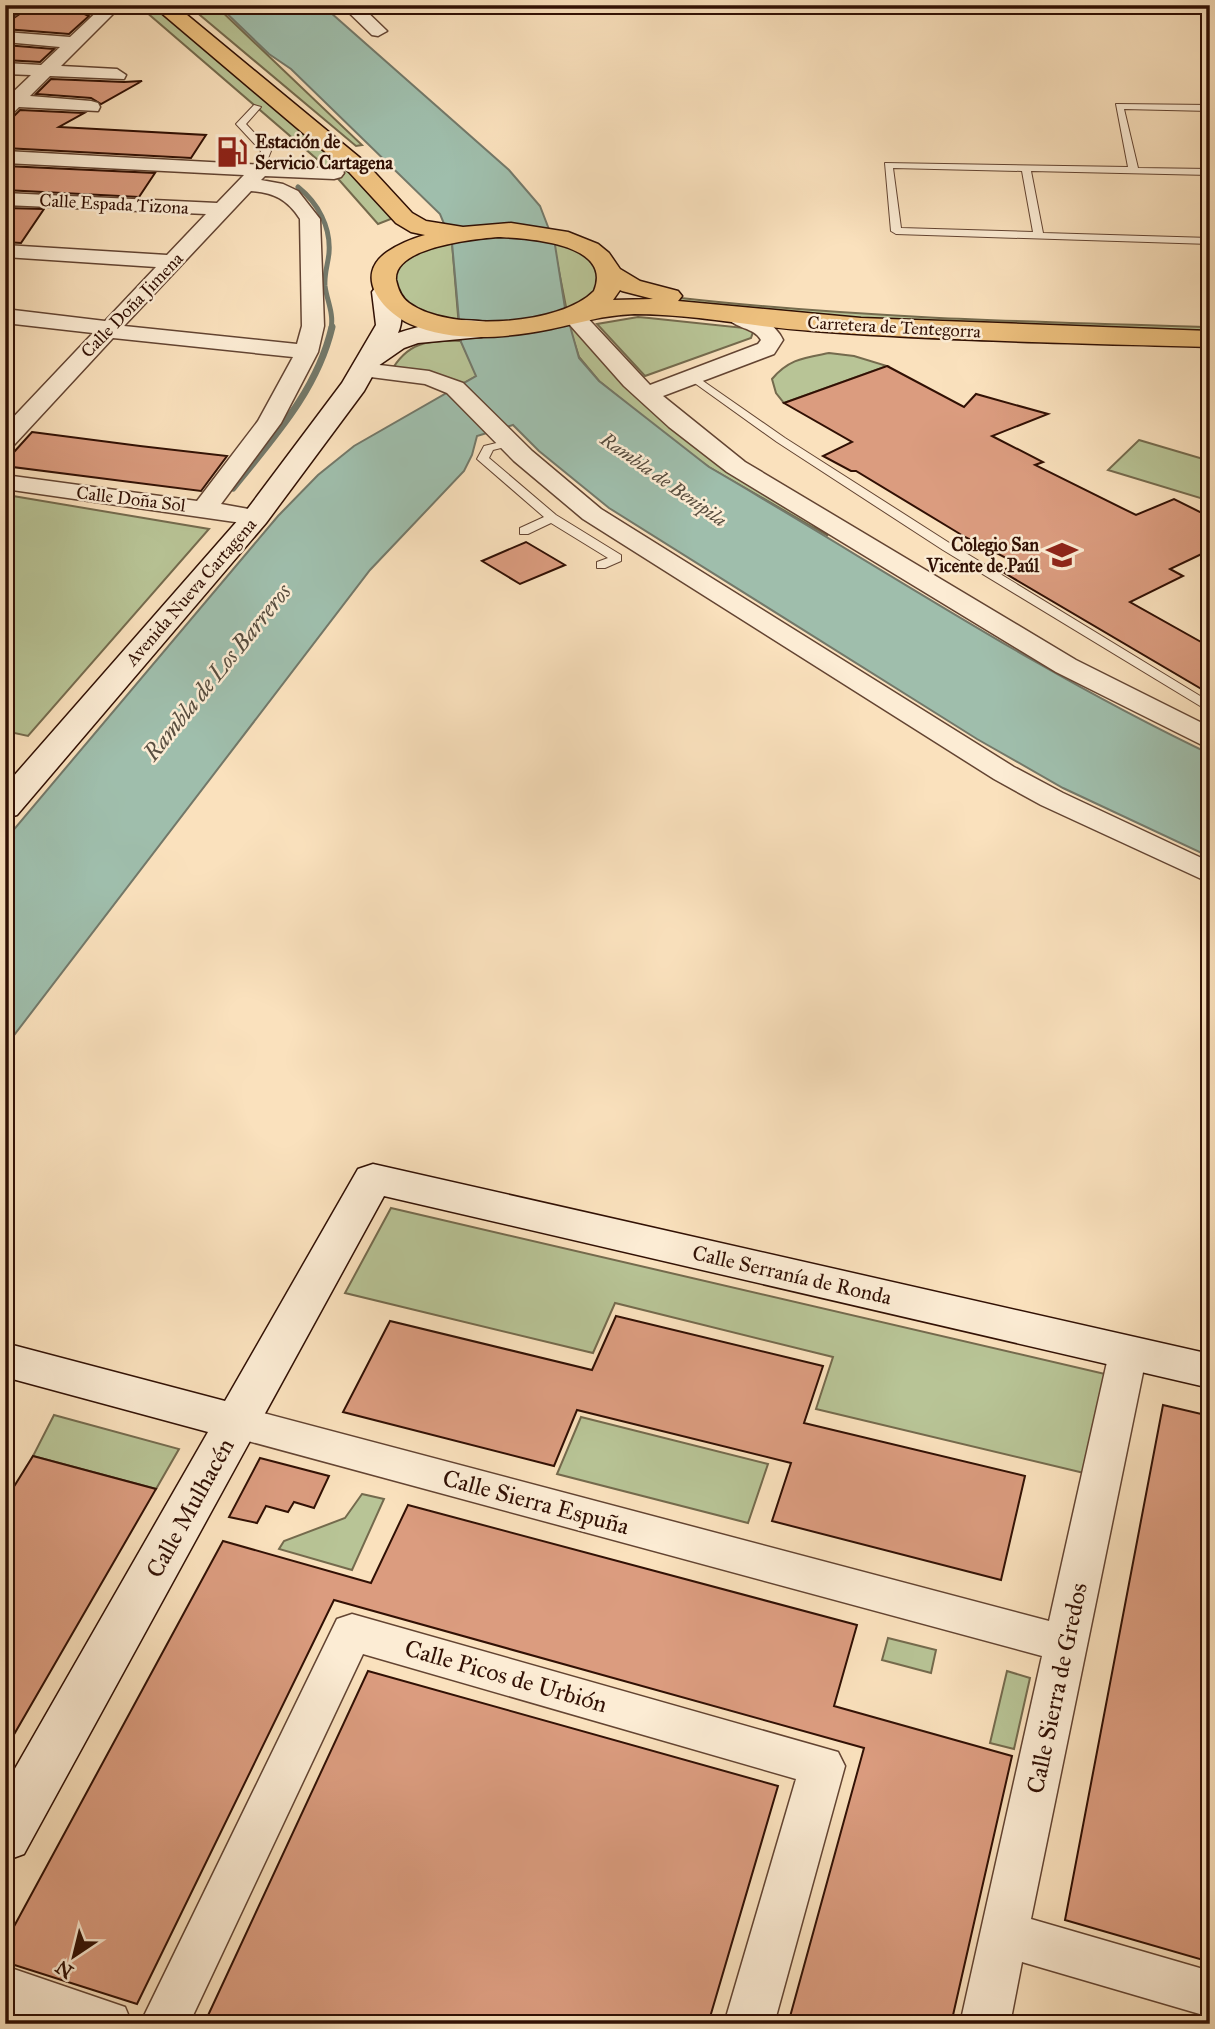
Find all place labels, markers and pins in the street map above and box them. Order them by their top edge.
place label: Estación de Servicio Cartagena [255,131,393,175]
fuel station icon: Estación de Servicio Cartagena [215,135,249,169]
place label: Colegio San Vicente de Paúl [926,534,1040,577]
school or university icon: Colegio San Vicente de Paúl [1045,538,1079,572]

